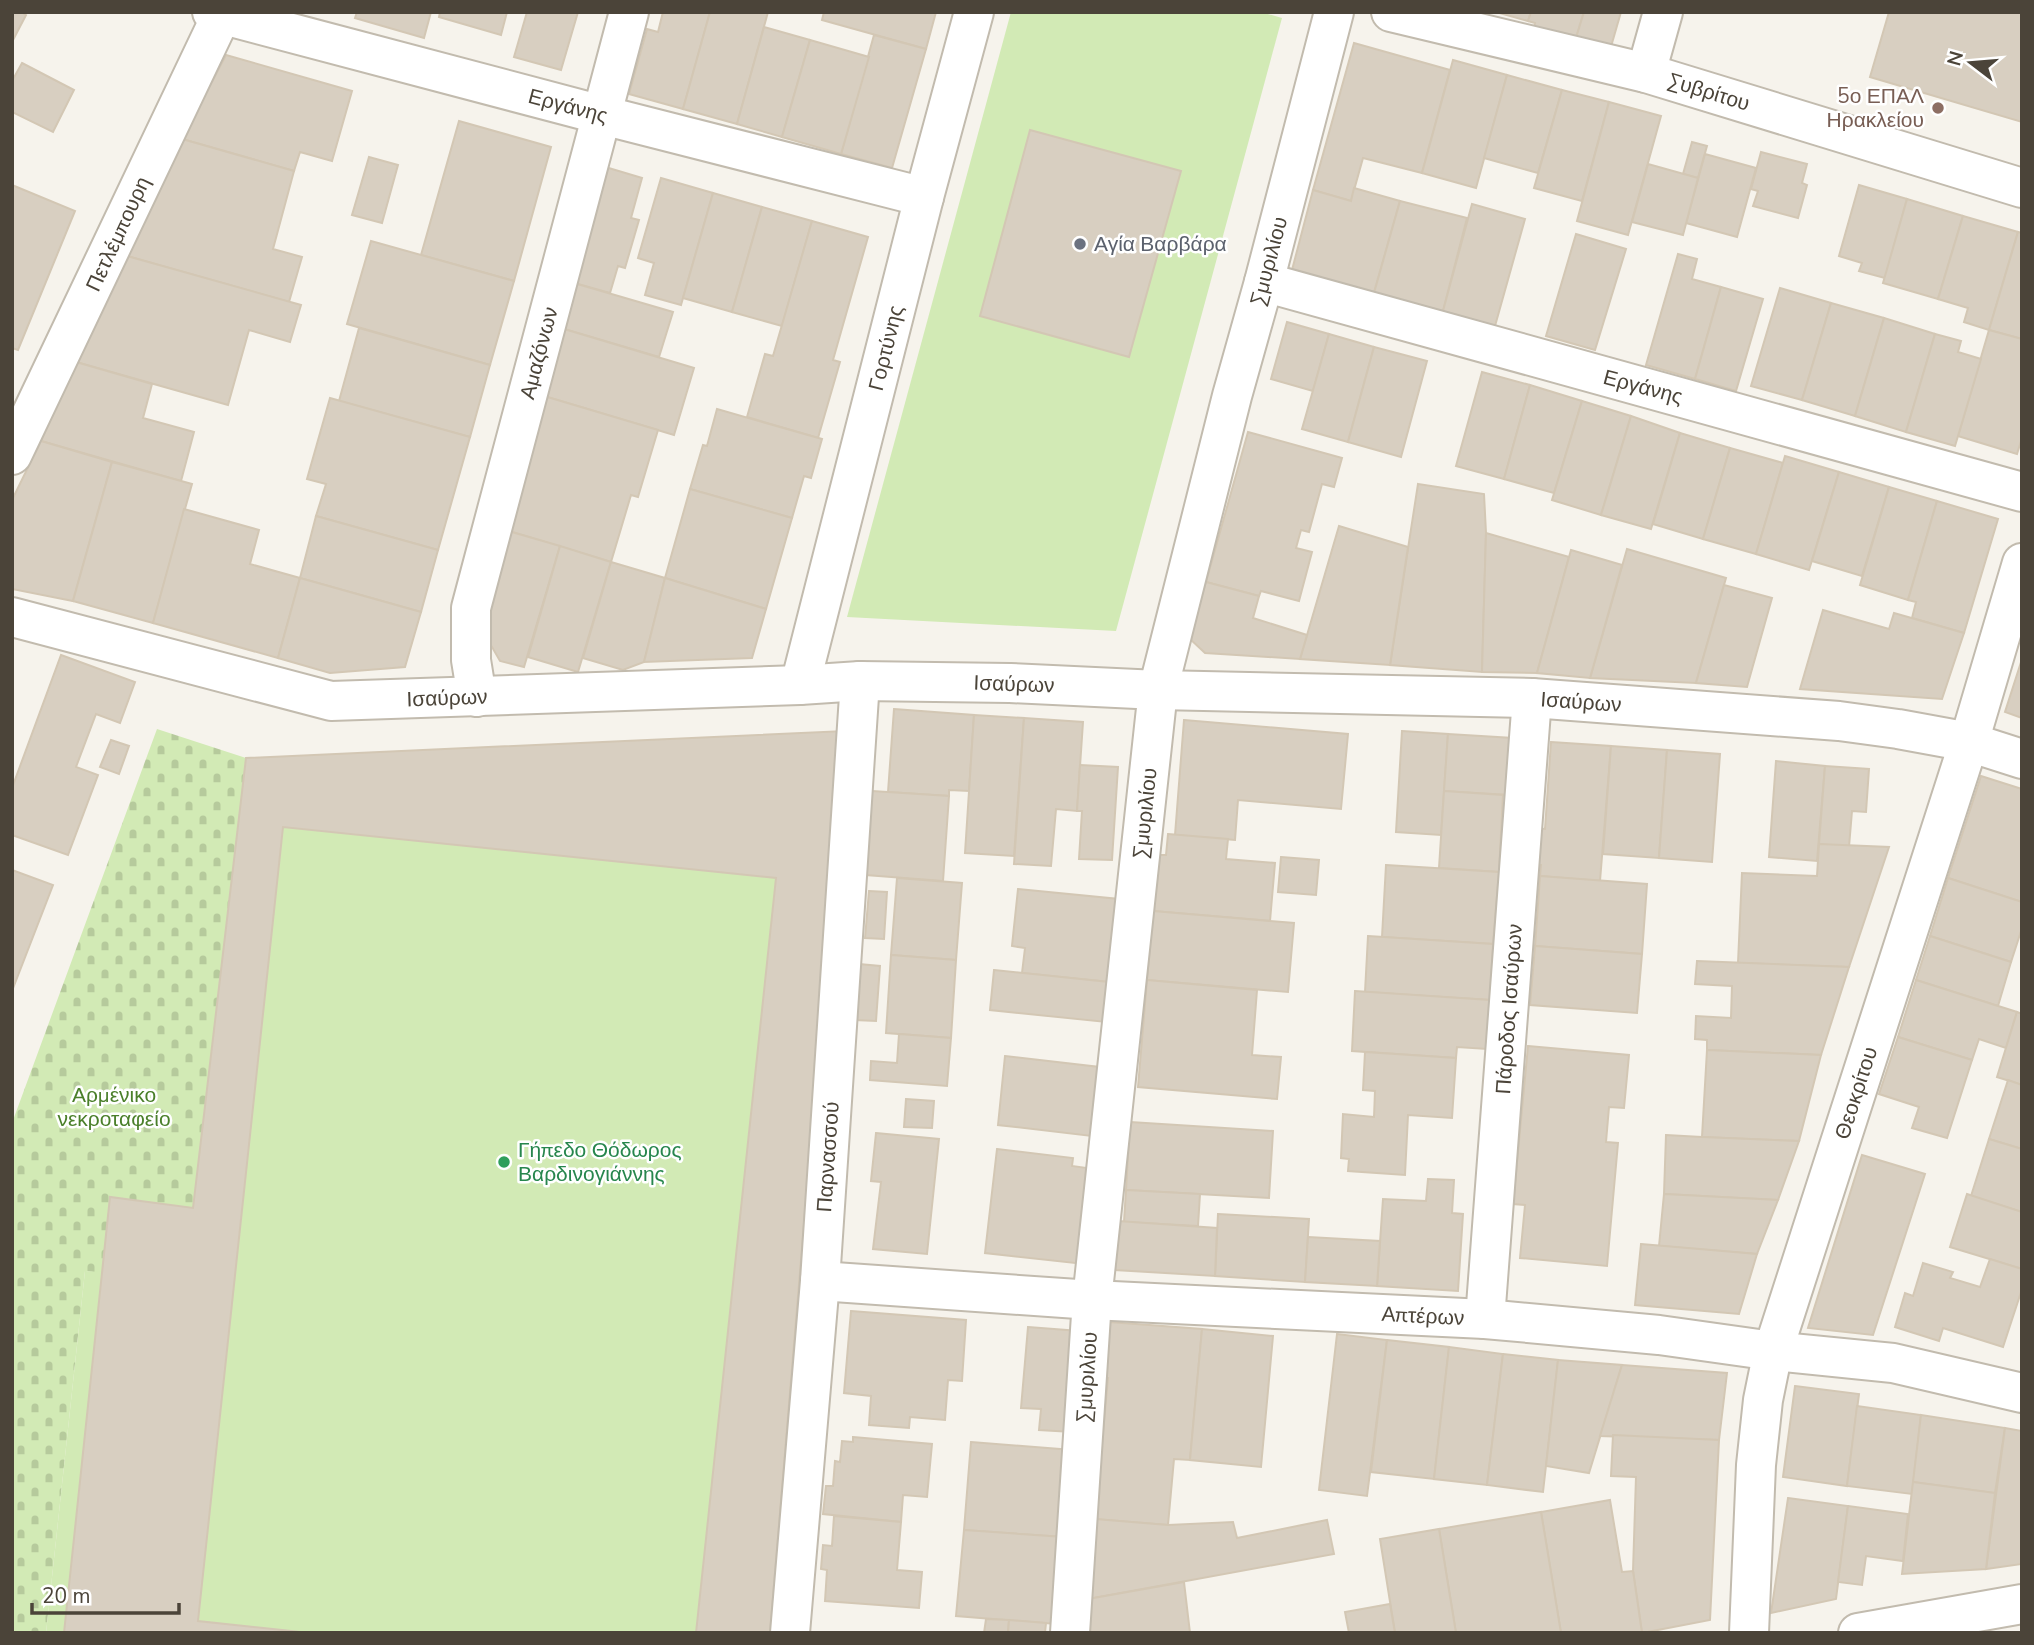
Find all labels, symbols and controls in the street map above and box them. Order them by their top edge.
north arrow [1936,28,2006,98]
text: N [1941,48,1970,69]
street label: Συβρίτου [1665,66,1753,118]
street label: Εργάνης [525,82,611,130]
place label: 5ο ΕΠΑΛ Ηρακλείου [1827,82,1924,134]
marker: 5ο ΕΠΑΛ Ηρακλείου [1930,100,1946,116]
street label: Πετλέμπουρη [79,172,157,296]
street label: Σμυριλίου [1244,214,1294,308]
place label: Αγία Βαρβάρα [1094,230,1227,258]
marker: Αγία Βαρβάρα [1072,236,1088,252]
street label: Γορτύνης [862,302,910,394]
street label: Αμαζόνων [513,304,565,402]
street label: Εργάνης [1600,363,1686,411]
street label: Ισαύρων [973,669,1055,699]
street label: Ισαύρων [406,683,488,713]
street label: Ισαύρων [1539,685,1623,719]
street label: Σμυριλίου [1126,766,1164,860]
street label: Πάροδος Ισαύρων [1489,923,1529,1095]
street label: Θεοκρίτου [1828,1043,1884,1143]
park label: Αρμένικο νεκροταφείο [57,1081,171,1133]
street label: Παρνασσού [810,1101,846,1213]
place label: Γήπεδο Θόδωρος Βαρδινογιάννης [518,1136,682,1188]
marker: Γήπεδο Θόδωρος Βαρδινογιάννης [496,1154,512,1170]
street label: Απτέρων [1381,1300,1465,1332]
street label: Σμυριλίου [1070,1331,1104,1423]
scale bar [32,1572,178,1616]
text: 20 m [42,1582,91,1610]

